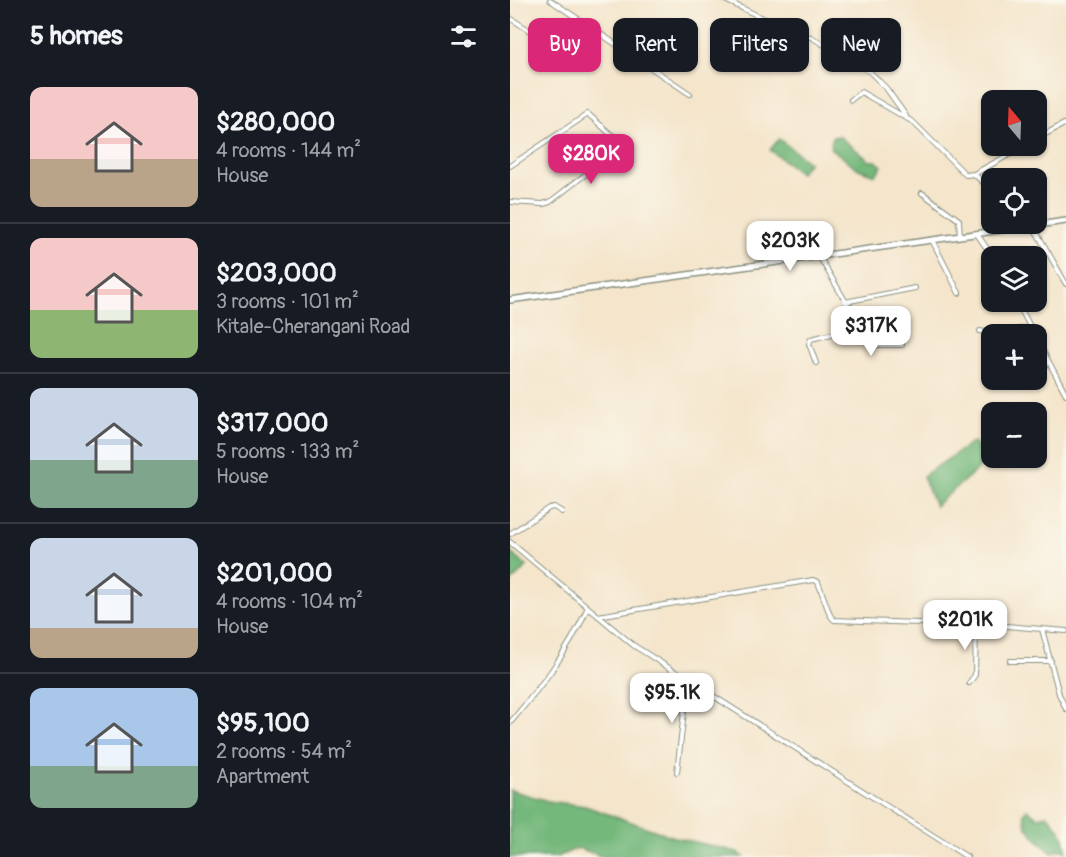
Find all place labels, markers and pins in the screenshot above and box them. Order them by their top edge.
pin: $280K [549,134,633,185]
pin: $203K [748,221,832,272]
pin: $317K [829,306,913,357]
pin: $201K [923,600,1007,651]
pin: $95.1K [623,673,721,724]

